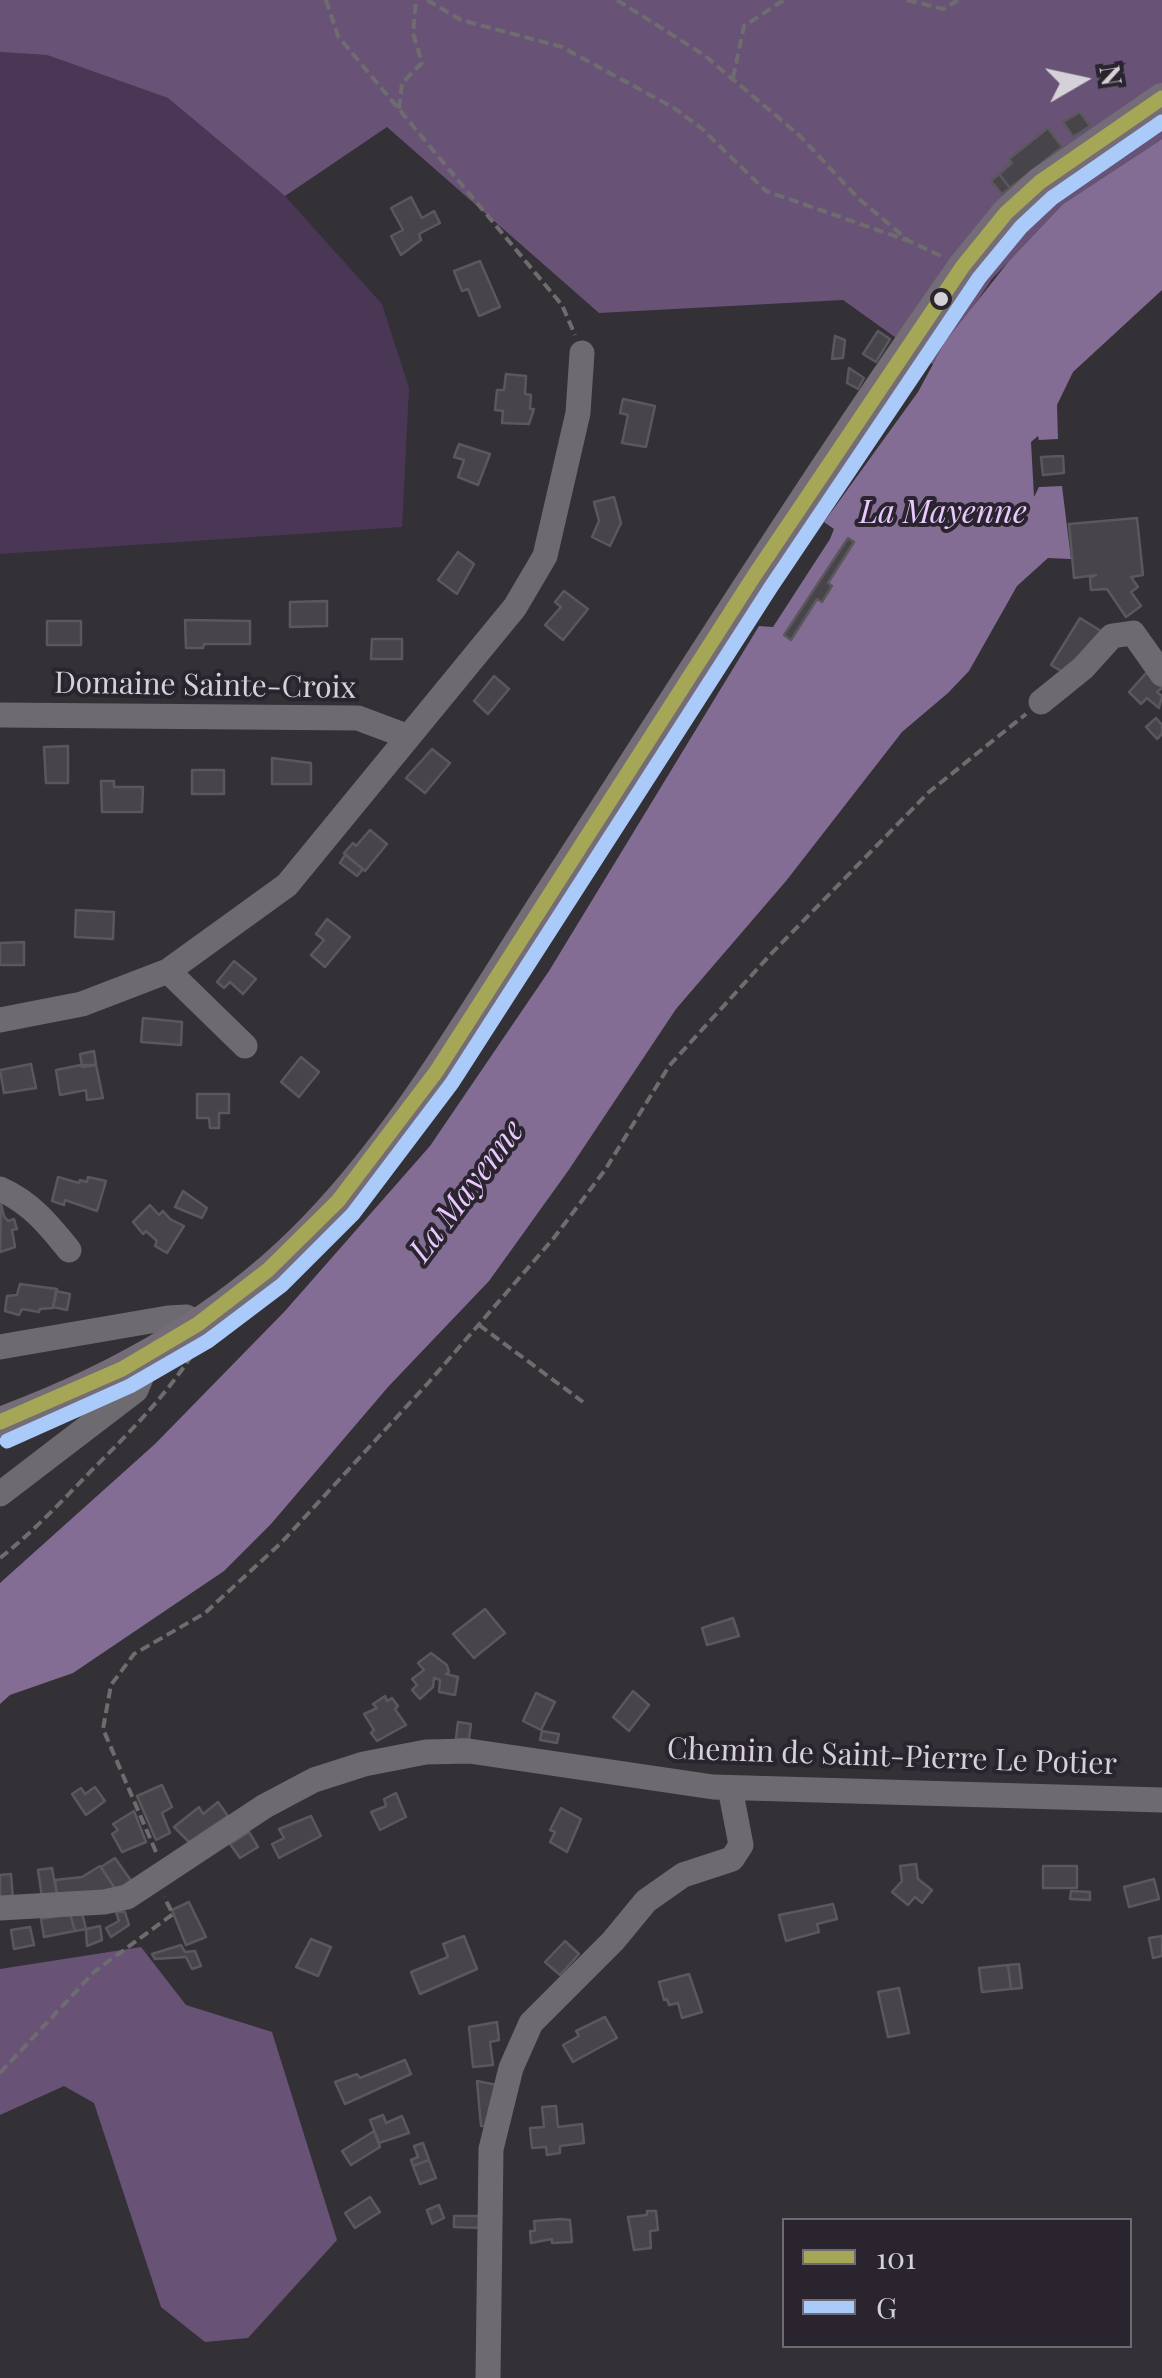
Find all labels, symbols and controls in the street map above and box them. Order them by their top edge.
north arrow [1032,30,1132,130]
text: N [1092,62,1132,88]
unlabelled marker [931,289,951,309]
water label: La Mayenne [859,494,1027,532]
street label: Domaine Sainte-Croix [54,665,356,707]
water label: La Mayenne [401,1113,533,1269]
street label: Chemin de Saint-Pierre Le Potier [667,1731,1117,1783]
legend [782,2218,1132,2348]
text: 101 [876,2237,916,2277]
text: G [876,2287,897,2327]

